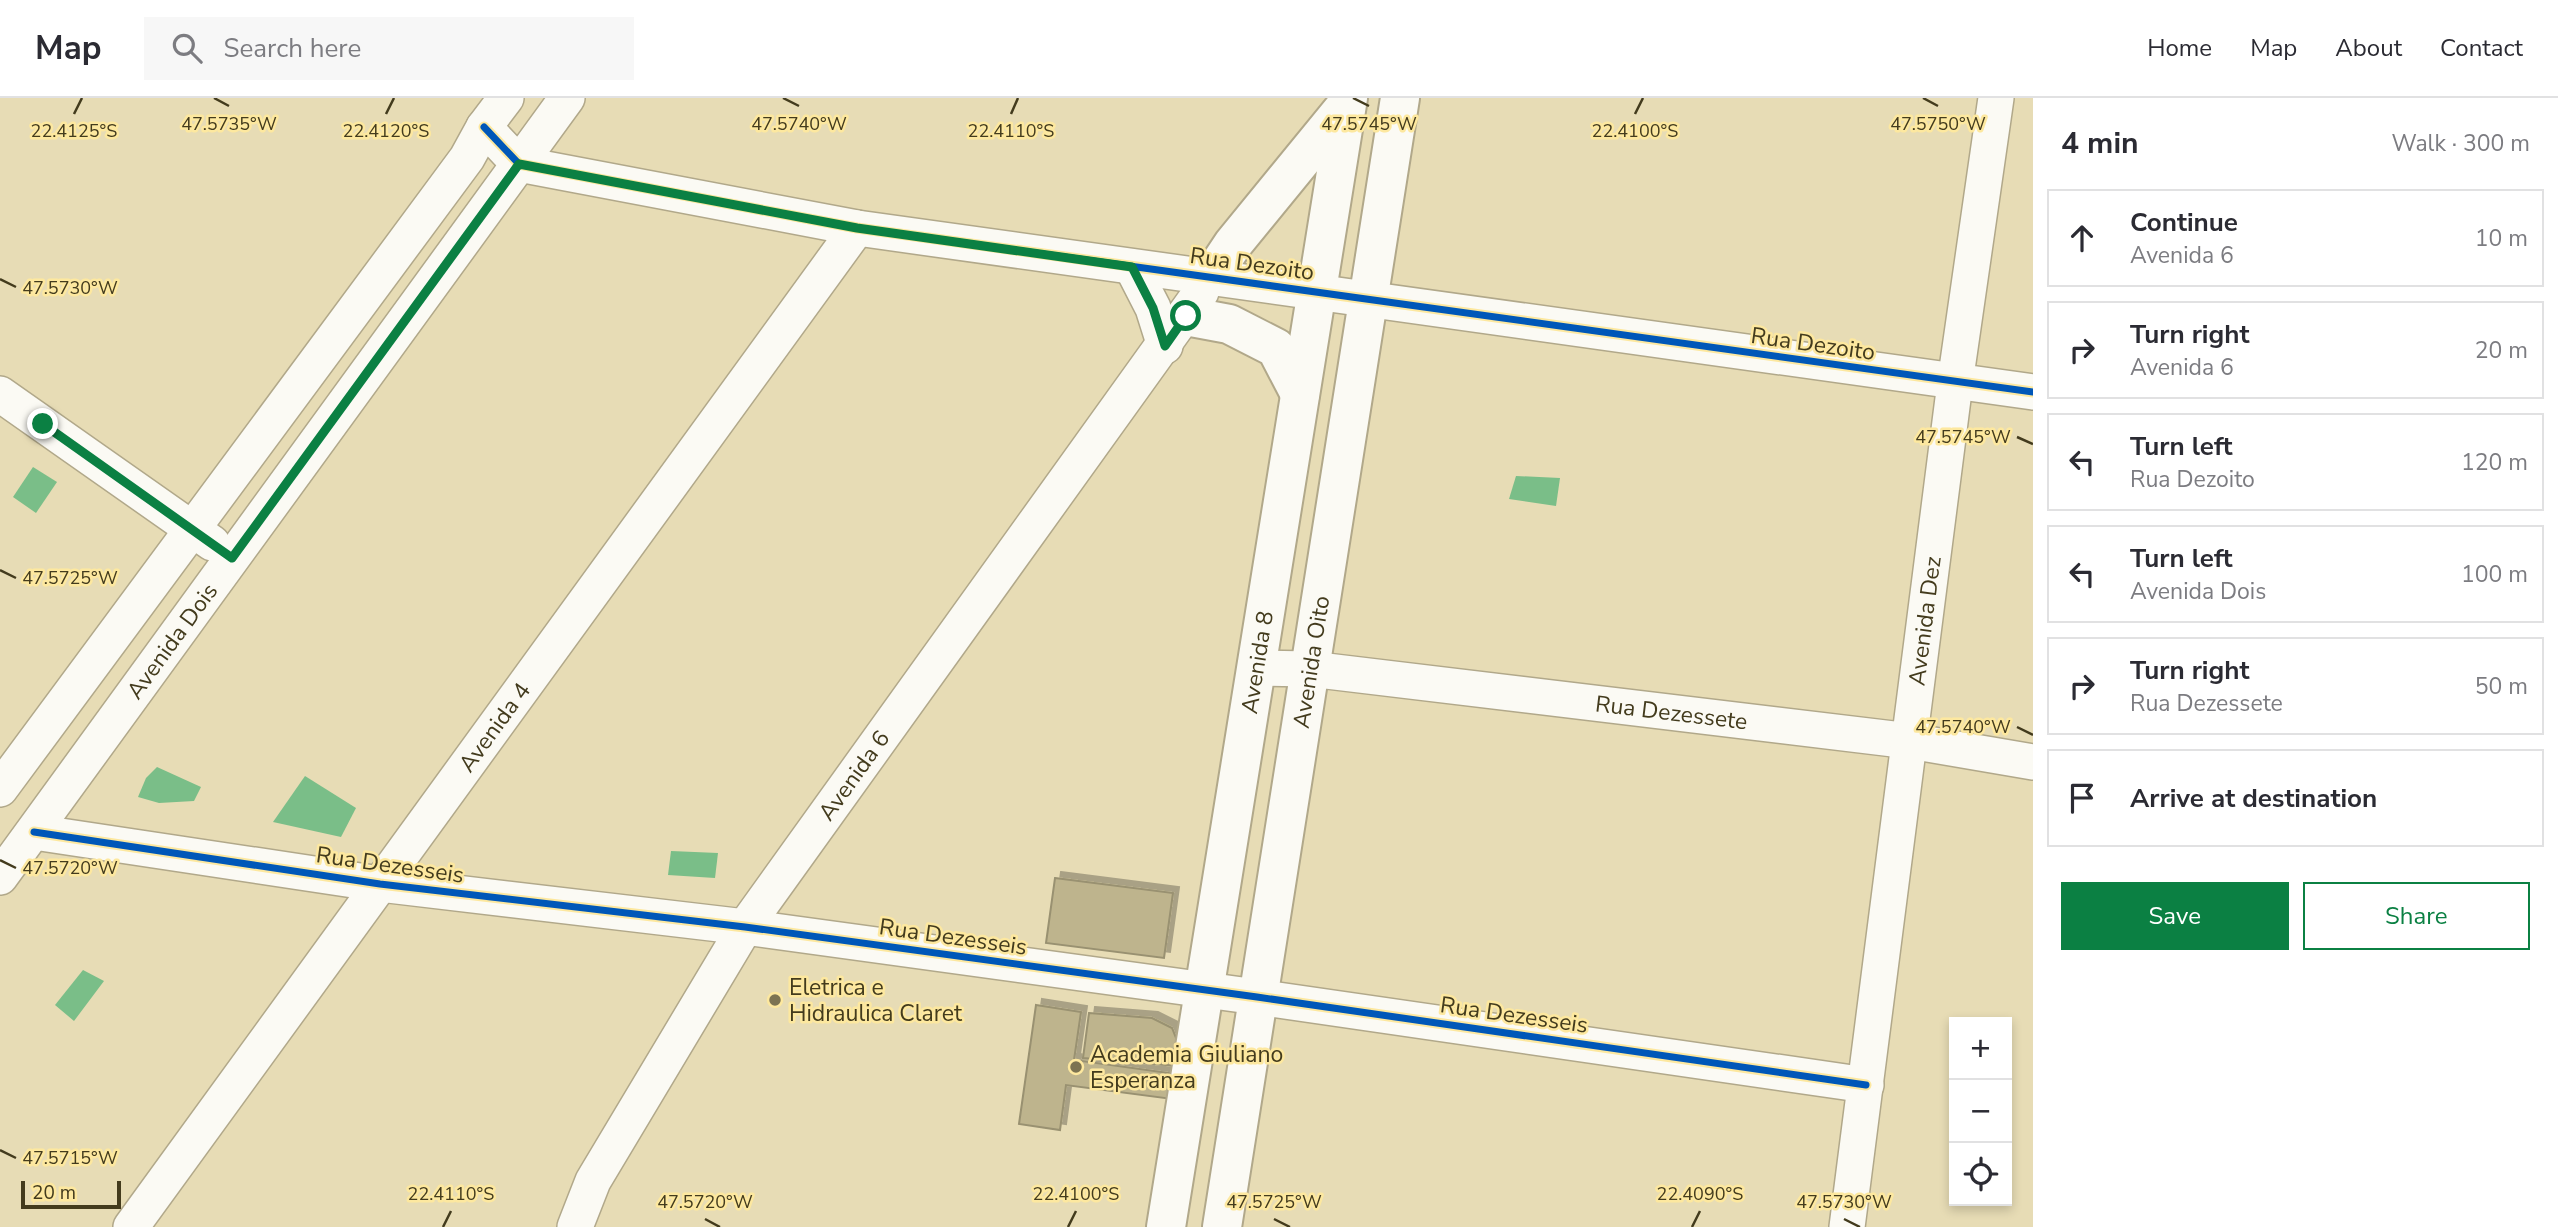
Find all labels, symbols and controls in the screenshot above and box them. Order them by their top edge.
search box [144,17,634,80]
text: Map [35,26,102,71]
icon: search [168,29,206,67]
text: Search here [224,31,361,66]
text: Home [2147,32,2212,64]
text: Map [2250,32,2297,64]
text: About [2335,32,2402,64]
text: Contact [2440,32,2523,64]
text: 47.5735°W [181,112,277,136]
text: 47.5740°W [751,112,847,136]
text: 47.5745°W [1321,112,1417,136]
text: 47.5750°W [1890,112,1986,136]
text: 22.4125°S [31,119,117,143]
text: 22.4120°S [343,119,429,143]
text: 22.4110°S [968,119,1054,143]
text: 22.4100°S [1592,119,1678,143]
text: 4 min [2061,123,2139,164]
text: Walk · 300 m [2391,128,2530,159]
text: Continue [2130,205,2238,240]
icon: ahead [2063,219,2101,257]
text: 10 m [2475,223,2528,254]
street label: Rua Dezoito [1188,240,1316,288]
text: Avenida 6 [2130,240,2234,271]
text: 47.5730°W [22,276,118,300]
route start [1170,300,1201,331]
text: Turn right [2130,317,2249,352]
street label: Rua Dezoito [1749,320,1877,368]
icon: right [2063,331,2101,369]
text: 20 m [2475,335,2528,366]
text: Avenida 6 [2130,352,2234,383]
route end [27,408,58,439]
text: 47.5745°W [1915,425,2011,449]
text: Turn left [2130,429,2233,464]
icon: left [2063,443,2101,481]
text: 120 m [2461,447,2528,478]
text: Rua Dezoito [2130,464,2255,495]
text: Turn left [2130,541,2233,576]
street label: Avenida Dez [1901,555,1948,687]
icon: left [2063,555,2101,593]
text: 100 m [2461,559,2528,590]
text: 47.5725°W [22,566,118,590]
text: Avenida Dois [2130,576,2266,607]
street label: Avenida Dois [119,577,224,705]
street label: Avenida Oito [1285,593,1337,730]
street label: Avenida 8 [1233,609,1281,716]
text: Turn right [2130,653,2249,688]
icon: right [2063,667,2101,705]
text: 50 m [2475,671,2528,702]
street label: Avenida 4 [451,676,537,778]
street label: Rua Dezessete [1594,688,1749,737]
text: Rua Dezessete [2130,688,2283,719]
text: 47.5740°W [1915,715,2011,739]
street label: Avenida 6 [811,724,897,827]
icon: arrive [2063,779,2101,817]
text: Arrive at destination [2130,781,2377,816]
street label: Rua Dezesseis [314,839,466,891]
text: 47.5720°W [22,856,118,880]
button: Save [2061,882,2289,950]
button: Share [2303,882,2530,950]
street label: Rua Dezesseis [877,911,1029,963]
place label: Eletrica e Hidraulica Claret [789,972,963,1029]
street label: Rua Dezesseis [1438,989,1590,1041]
marker: Eletrica e Hidraulica Claret [767,992,783,1008]
map controls [1949,1017,2012,1206]
button: + [1949,1017,2012,1080]
place label: Academia Giuliano Esperanza [1090,1039,1283,1096]
marker: Academia Giuliano Esperanza [1068,1059,1084,1075]
button: − [1949,1080,2012,1143]
button: locate [1949,1143,2012,1206]
text: 47.5715°W [22,1146,118,1170]
scale bar [21,1178,121,1210]
text: 20 m [32,1180,76,1206]
text: 22.4110°S [408,1182,494,1206]
text: 22.4100°S [1033,1182,1119,1206]
text: 22.4090°S [1657,1182,1743,1206]
text: 47.5720°W [657,1190,753,1214]
text: 47.5725°W [1226,1190,1322,1214]
text: 47.5730°W [1796,1190,1892,1214]

